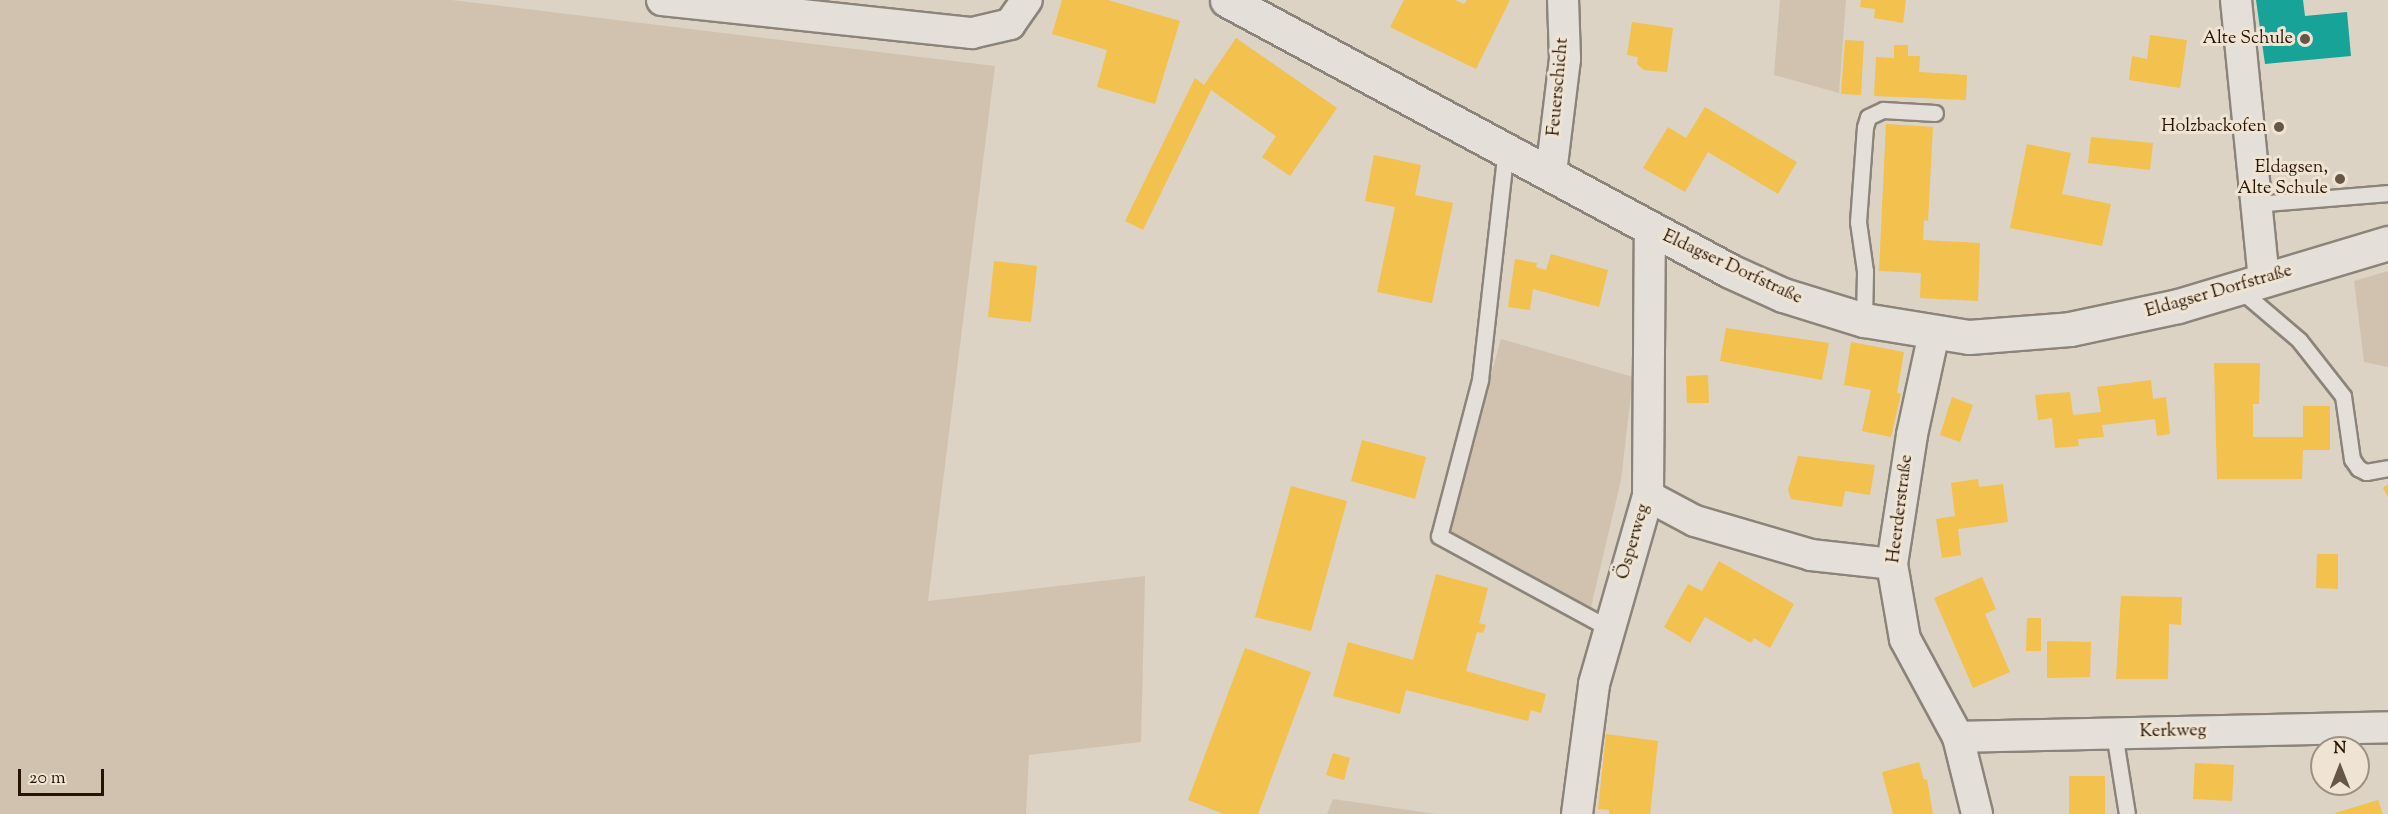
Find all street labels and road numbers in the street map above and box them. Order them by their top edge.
street label: Feuerschicht [1544,37,1574,137]
street label: Eldagser Dorfstraße [1659,226,1805,310]
street label: Eldagser Dorfstraße [2143,261,2295,323]
street label: Heerderstraße [1884,454,1918,564]
street label: Ösperweg [1613,502,1655,582]
street label: Kerkweg [2139,721,2207,743]

